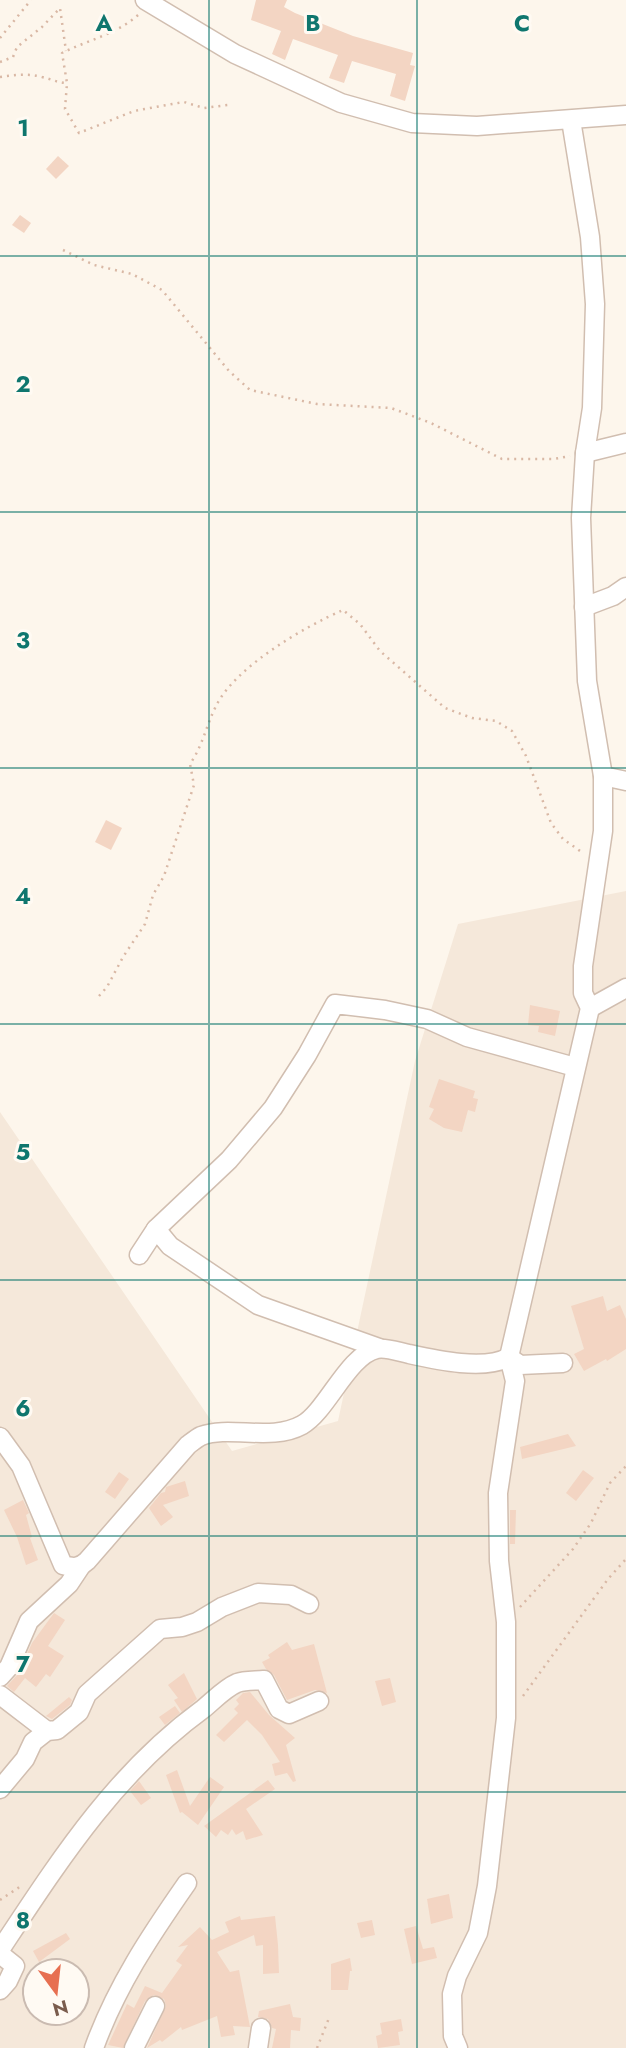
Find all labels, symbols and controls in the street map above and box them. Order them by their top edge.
text: A [95,6,113,40]
text: B [305,6,321,40]
text: C [514,6,530,40]
text: 1 [17,111,29,145]
text: 2 [15,367,31,401]
text: 3 [16,623,30,657]
text: 4 [15,879,31,913]
text: 5 [16,1135,30,1169]
text: 6 [15,1391,31,1425]
text: 7 [16,1647,30,1681]
text: 8 [16,1903,30,1937]
north arrow [21,1957,91,2027]
text: N [49,1993,71,2023]

